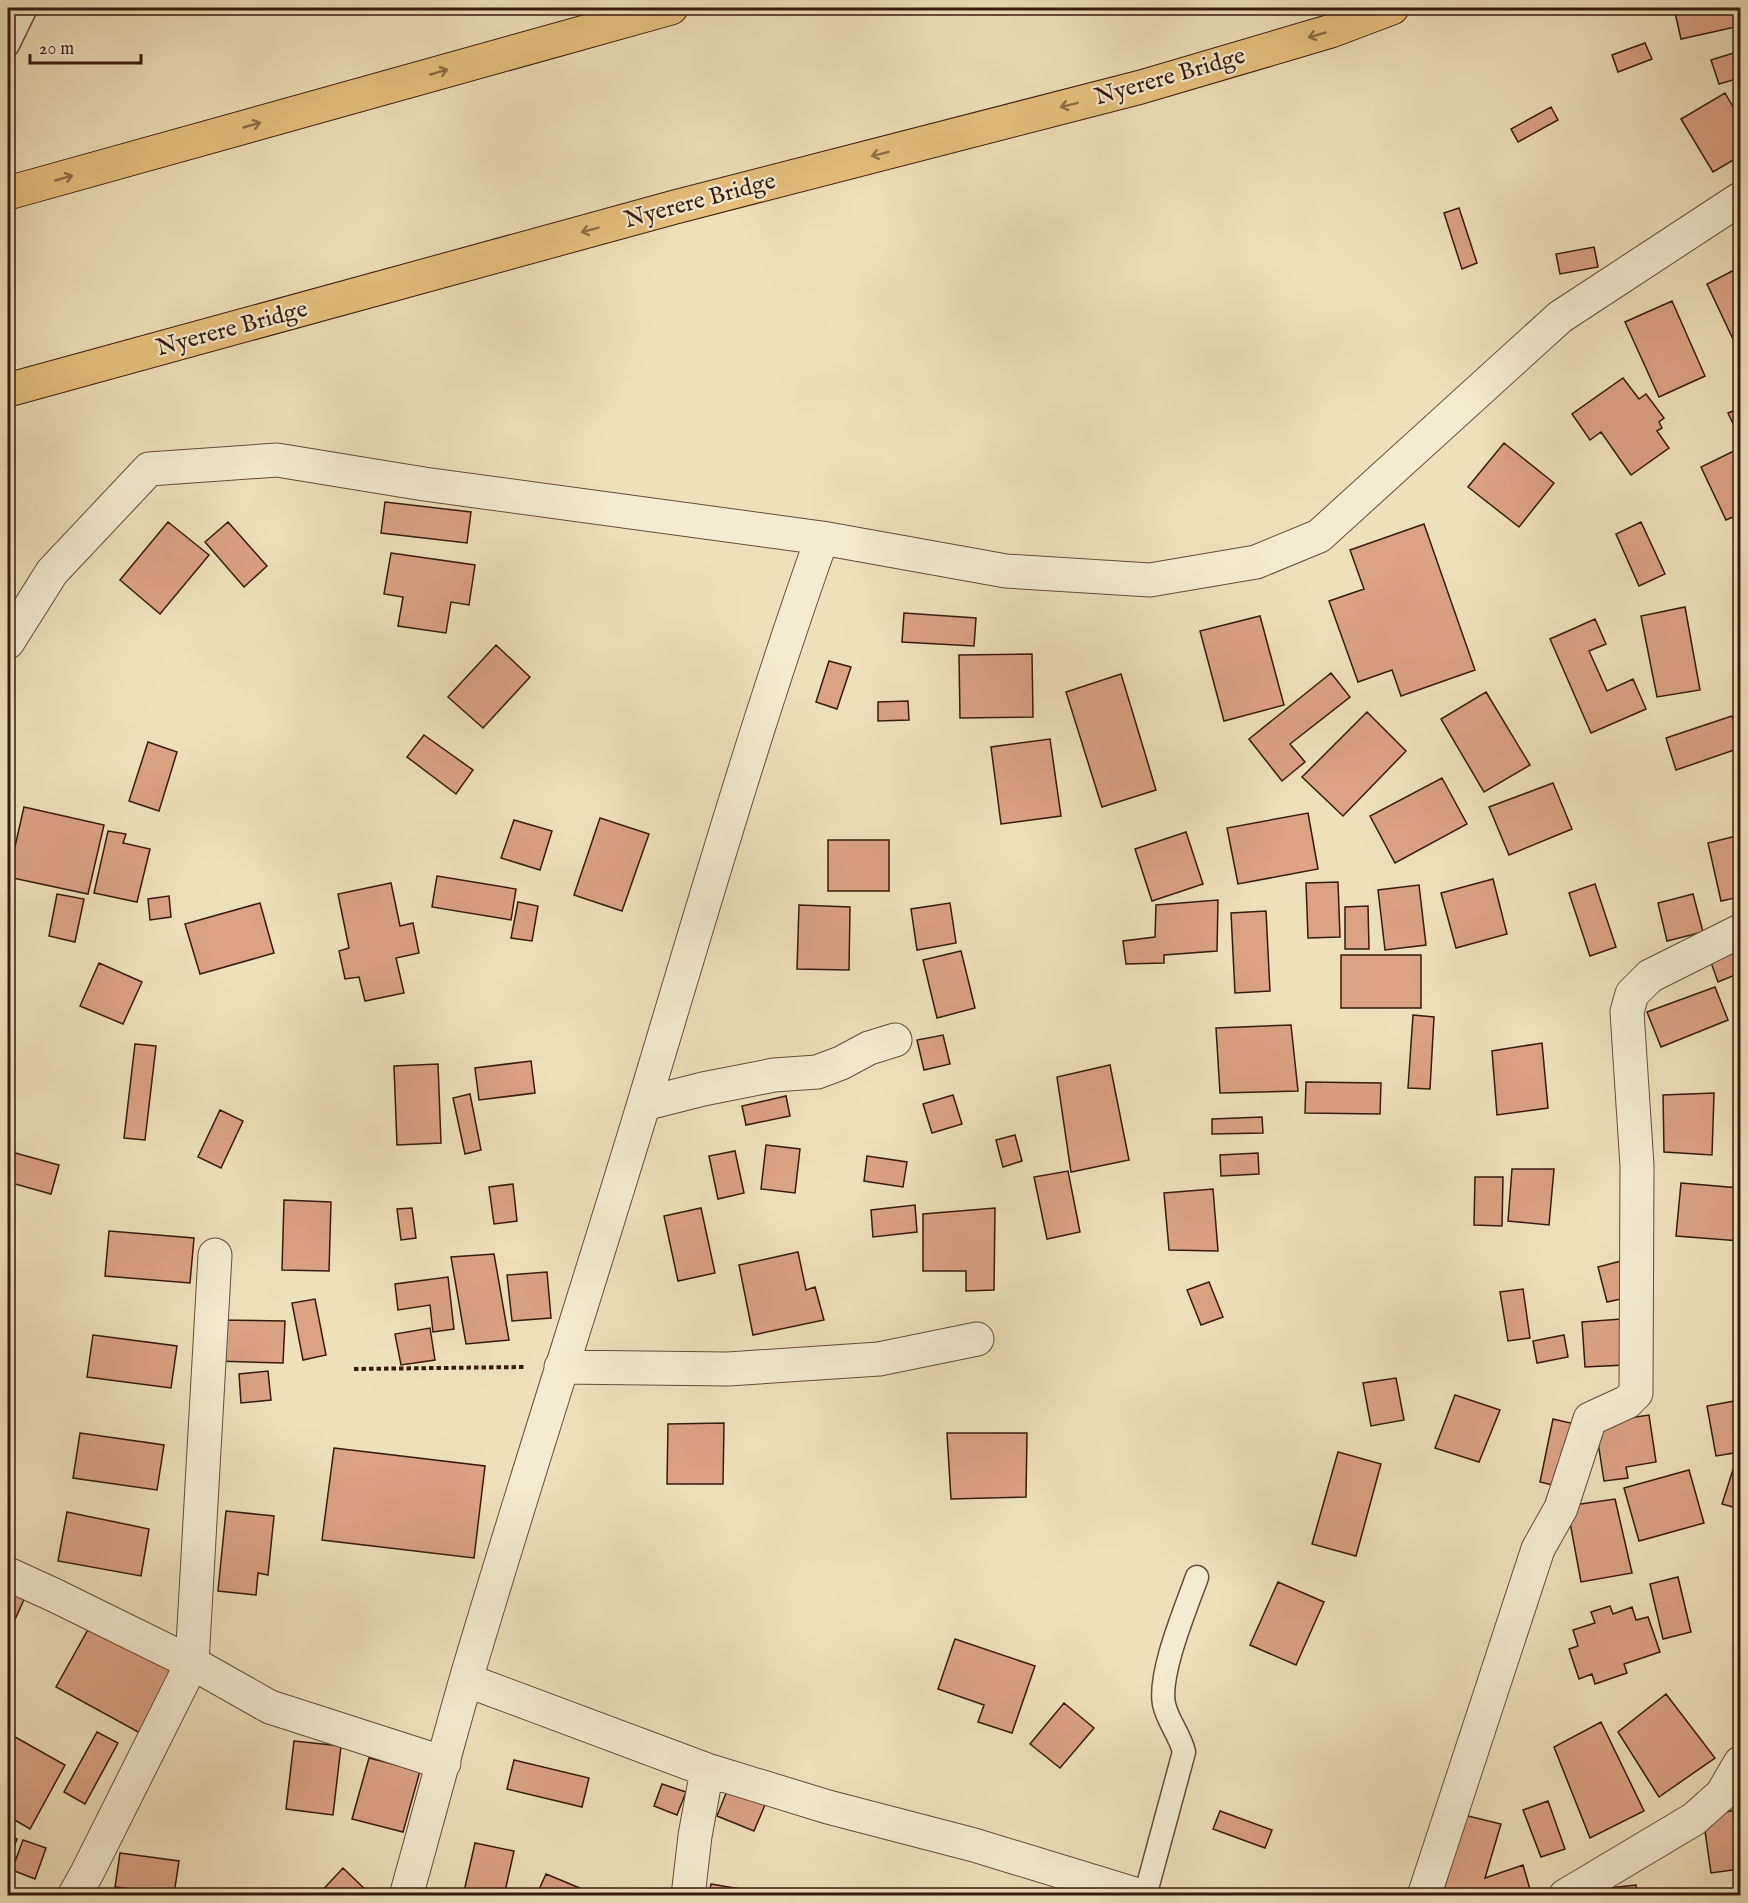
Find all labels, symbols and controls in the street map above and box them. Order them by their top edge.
scale bar [30,27,141,65]
one-way arrow [1308,30,1327,41]
text: 20 m [39,38,74,61]
street label: Nyerere Bridge [1091,41,1249,113]
one-way arrow [429,66,448,77]
one-way arrow [1060,100,1079,112]
one-way arrow [242,119,261,130]
one-way arrow [871,149,890,160]
street label: Nyerere Bridge [621,166,779,236]
one-way arrow [54,171,73,183]
one-way arrow [581,225,600,237]
street label: Nyerere Bridge [153,294,311,364]

